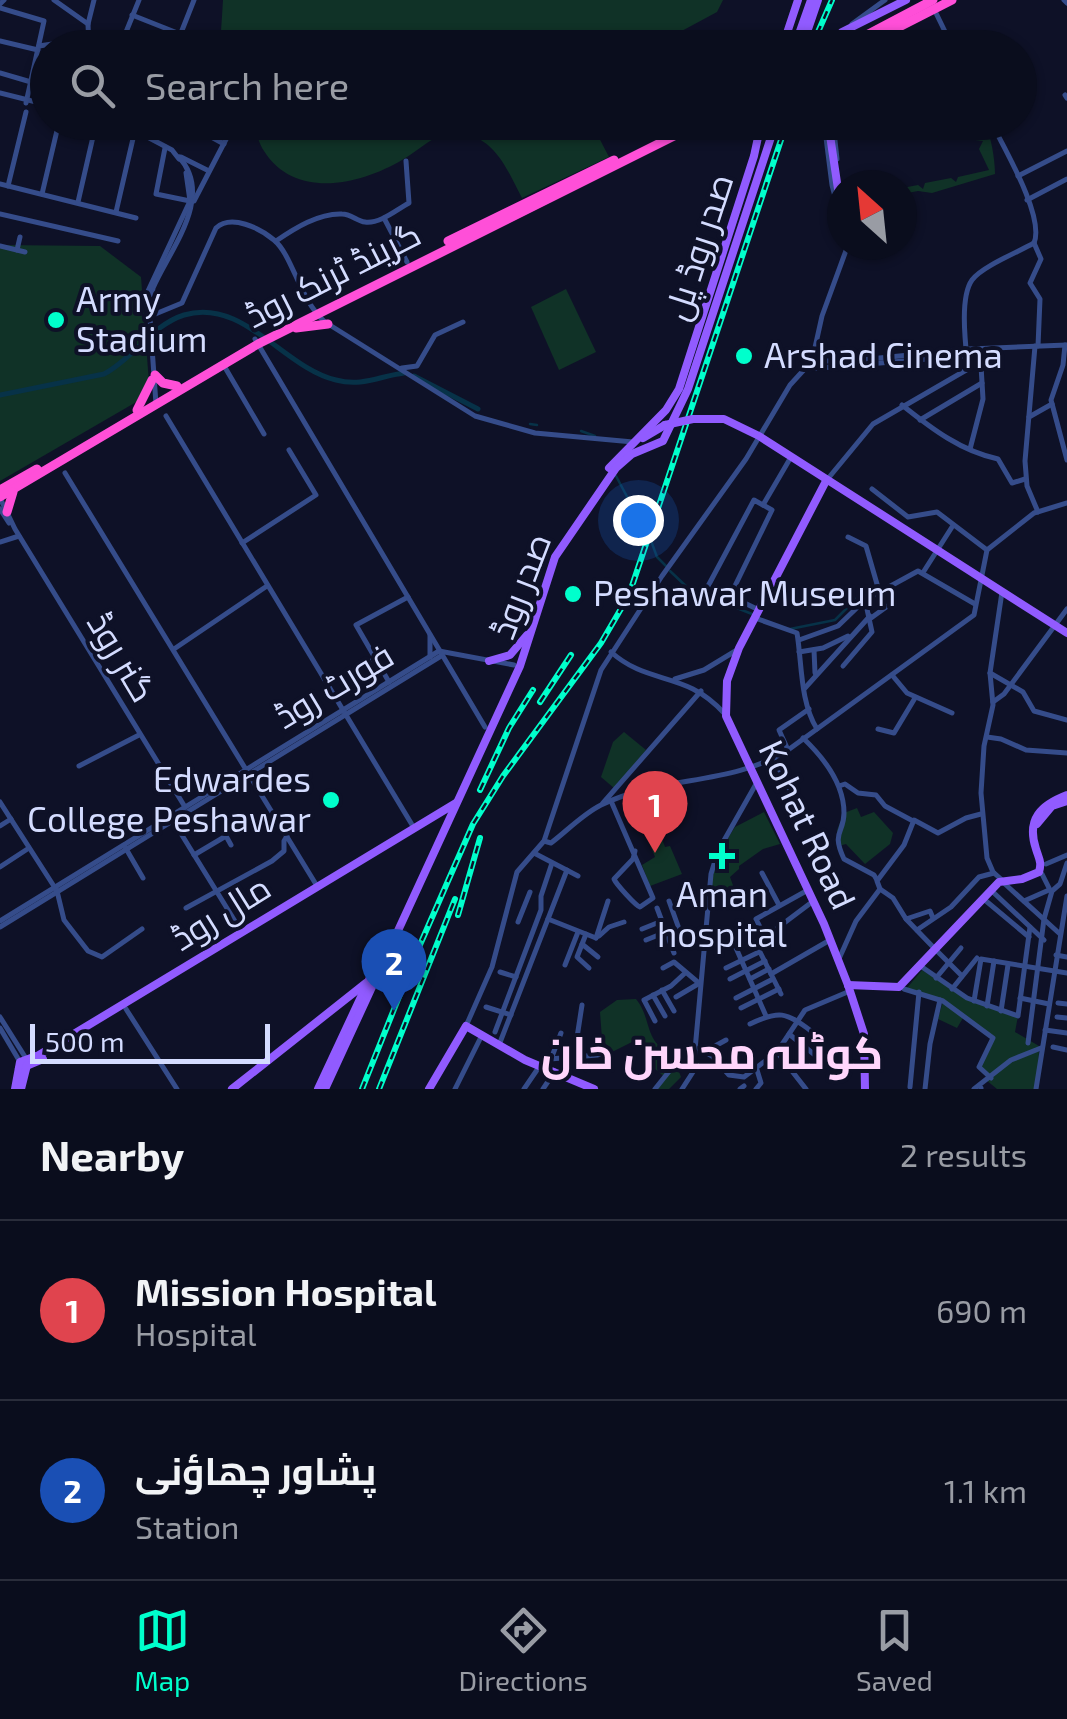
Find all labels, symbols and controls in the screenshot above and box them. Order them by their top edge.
search box [30,30,1037,140]
icon: search [65,58,120,113]
text: Search here [145,62,349,108]
street label: صدر روڈ پل [654,168,744,326]
north arrow [827,170,917,260]
street label: گرینڈ ٹرنک روڈ [237,211,427,336]
place label: Army Stadium [76,277,207,359]
marker: Army Stadium [45,309,67,331]
place label: Arshad Cinema [764,333,1003,375]
marker: Arshad Cinema [733,345,755,367]
your location [613,495,664,546]
street label: صدر روڈ [480,527,559,644]
place label: Peshawar Museum [593,571,896,613]
marker: Peshawar Museum [562,583,584,605]
street label: گنر روڈ [79,603,166,709]
street label: فورٹ روڈ [266,632,401,737]
street label: Kohat Road [751,733,866,915]
place label: Edwardes College Peshawar [27,757,311,839]
pin: 1 [622,770,688,853]
marker: Edwardes College Peshawar [320,789,342,811]
marker: Aman hospital [709,843,735,869]
street label: مال روڈ [163,865,278,960]
place label: Aman hospital [657,872,788,954]
pin: 2 [362,928,426,1011]
scale bar [30,1019,270,1064]
text: 500 m [45,1024,125,1058]
district label: کوٹلہ محسن خان [541,1024,883,1081]
text: Nearby [40,1129,184,1179]
text: 2 results [900,1135,1027,1173]
text: Mission Hospital [135,1268,436,1314]
text: 1 [66,1291,79,1329]
text: 690 m [936,1291,1027,1329]
text: Hospital [135,1314,257,1352]
text: پشاور چھاؤنی [135,1447,377,1493]
text: 2 [63,1471,82,1509]
text: 1.1 km [944,1471,1027,1509]
text: Station [135,1507,239,1545]
tab: Map [134,1603,190,1697]
tab: Directions [459,1603,588,1697]
tab: Saved [856,1603,933,1697]

